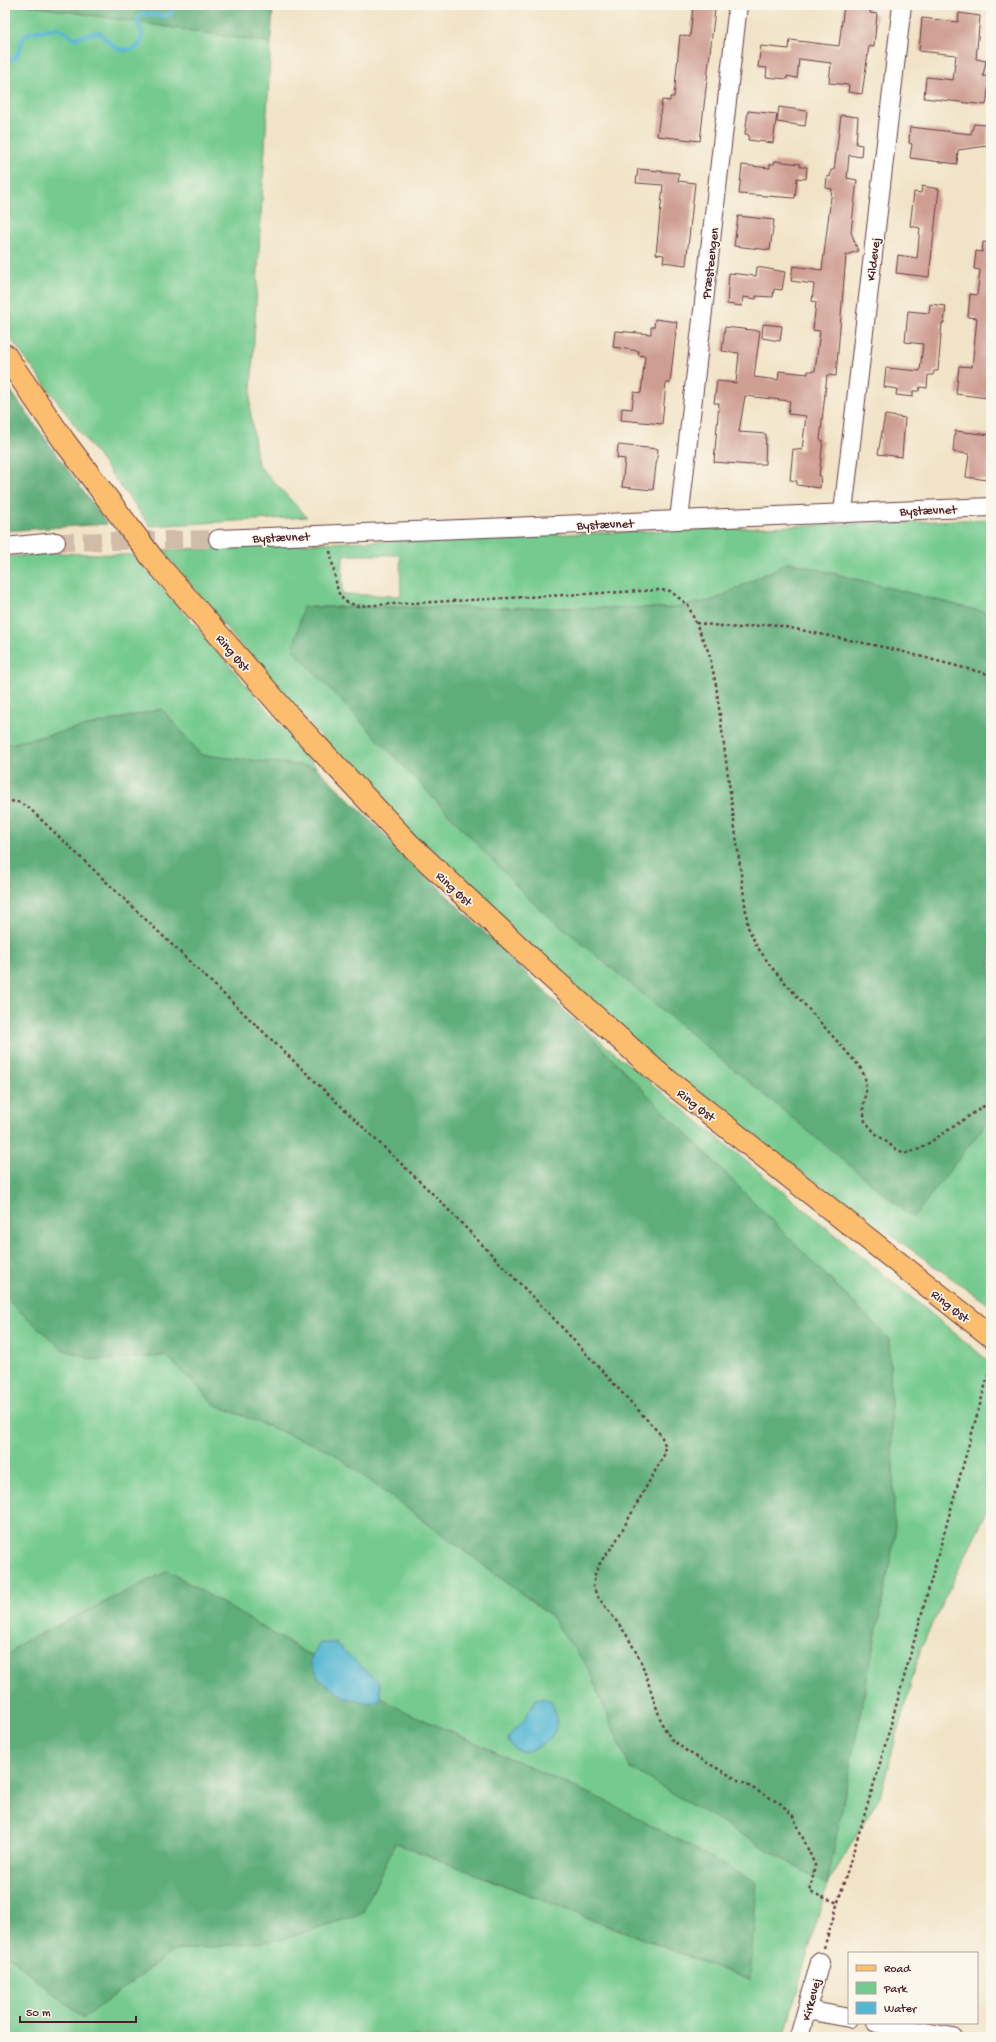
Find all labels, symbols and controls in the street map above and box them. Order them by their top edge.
street label: Præsteengen [700,226,723,301]
street label: Kildevej [864,237,885,282]
street label: Bystævnet [898,503,959,520]
street label: Bystævnet [575,517,636,534]
street label: Bystævnet [251,530,312,547]
street label: Ring Øst [212,632,253,677]
street label: Ring Øst [432,869,476,912]
street label: Ring Øst [673,1086,719,1127]
street label: Ring Øst [927,1287,973,1328]
legend [848,1952,978,2024]
text: Road [884,1963,911,1977]
street label: Kirkevej [800,1977,825,2023]
text: Park [883,1983,909,1997]
scale bar [20,1998,136,2024]
text: Water [884,2003,918,2017]
text: 50 m [26,2007,51,2021]

